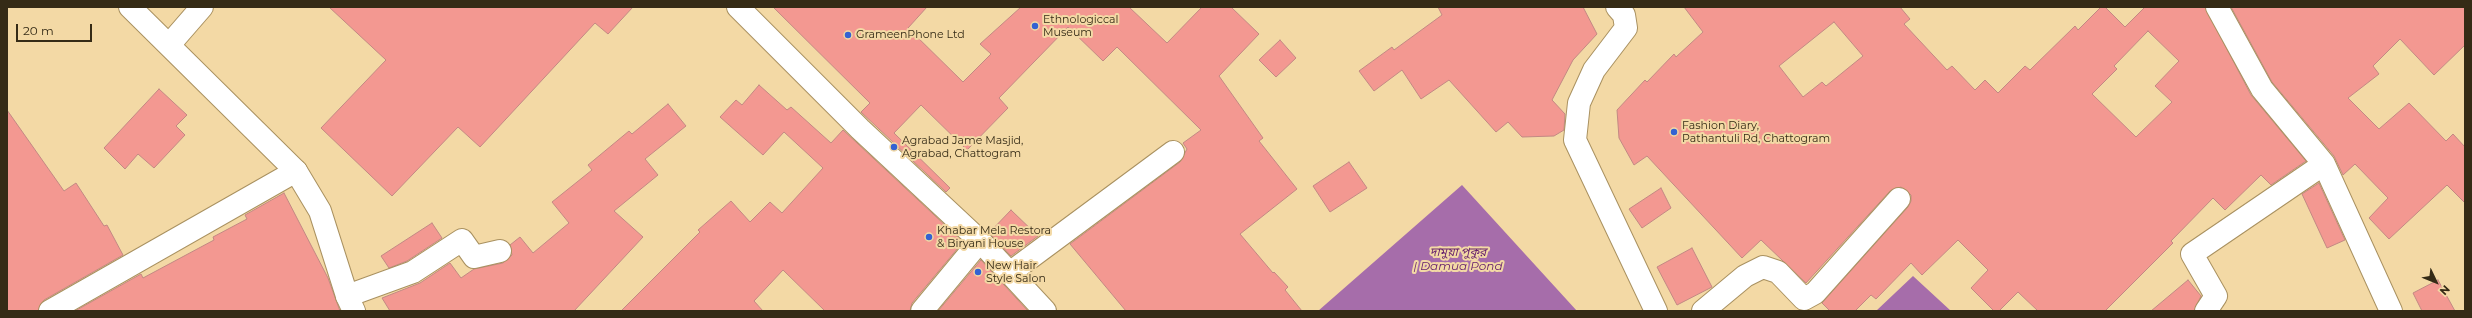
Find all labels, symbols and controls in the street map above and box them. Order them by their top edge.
place label: Ethnologiccal Museum [1043,13,1119,39]
scale bar [18,16,94,42]
marker: Ethnologiccal Museum [1030,21,1040,31]
text: 20 m [23,23,54,38]
place label: GrameenPhone Ltd [856,28,965,42]
marker: GrameenPhone Ltd [843,30,853,40]
place label: Fashion Diary, Pathantuli Rd, Chattogram [1682,119,1830,145]
marker: Fashion Diary, Pathantuli Rd, Chattogram [1669,127,1679,137]
place label: Agrabad Jame Masjid, Agrabad, Chattogram [902,134,1023,160]
marker: Agrabad Jame Masjid, Agrabad, Chattogram [889,142,899,152]
place label: Khabar Mela Restora & Biryani House [937,224,1051,250]
marker: Khabar Mela Restora & Biryani House [924,232,934,242]
water label: দামুয়া পুকুর | Damua Pond [1413,245,1503,273]
place label: New Hair Style Salon [986,259,1046,285]
north arrow [2416,262,2456,302]
marker: New Hair Style Salon [973,267,983,277]
text: N [2437,282,2453,298]

